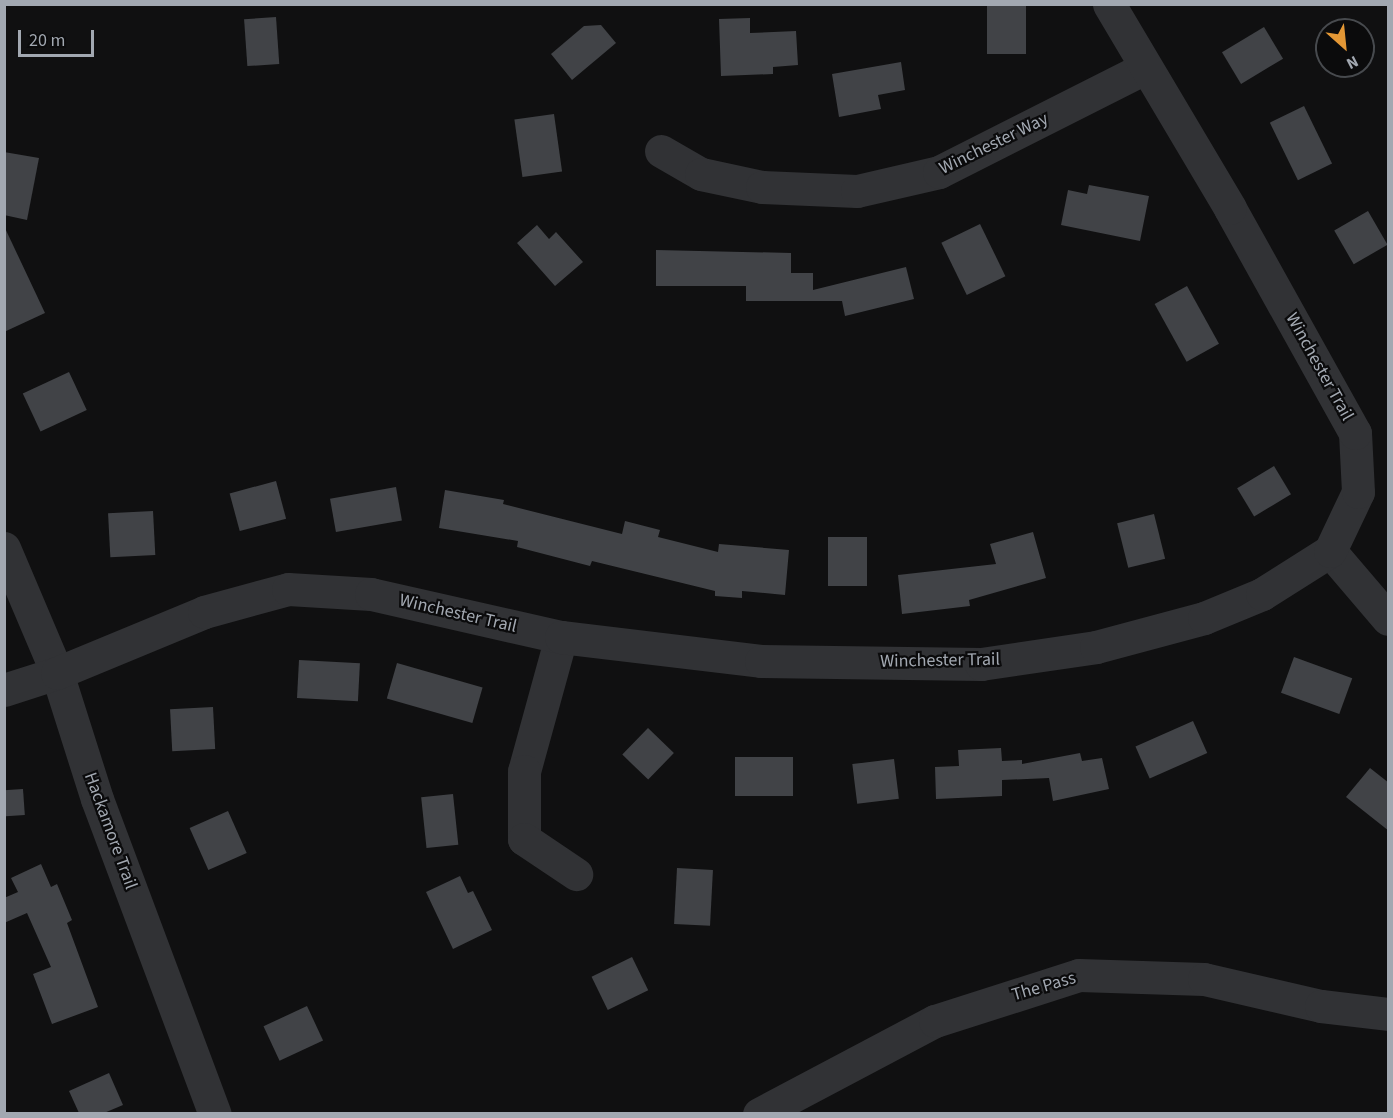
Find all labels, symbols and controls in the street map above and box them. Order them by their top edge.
scale bar [21,18,98,56]
north arrow [1315,18,1375,78]
text: 20 m [29,28,65,53]
text: N [1343,50,1362,74]
street label: Winchester Way [936,108,1052,180]
street label: Winchester Trail [1280,309,1358,425]
street label: Winchester Trail [397,590,519,638]
street label: Winchester Trail [880,649,1000,673]
street label: Hackamore Trail [79,770,141,892]
street label: The Pass [1010,968,1078,1006]

